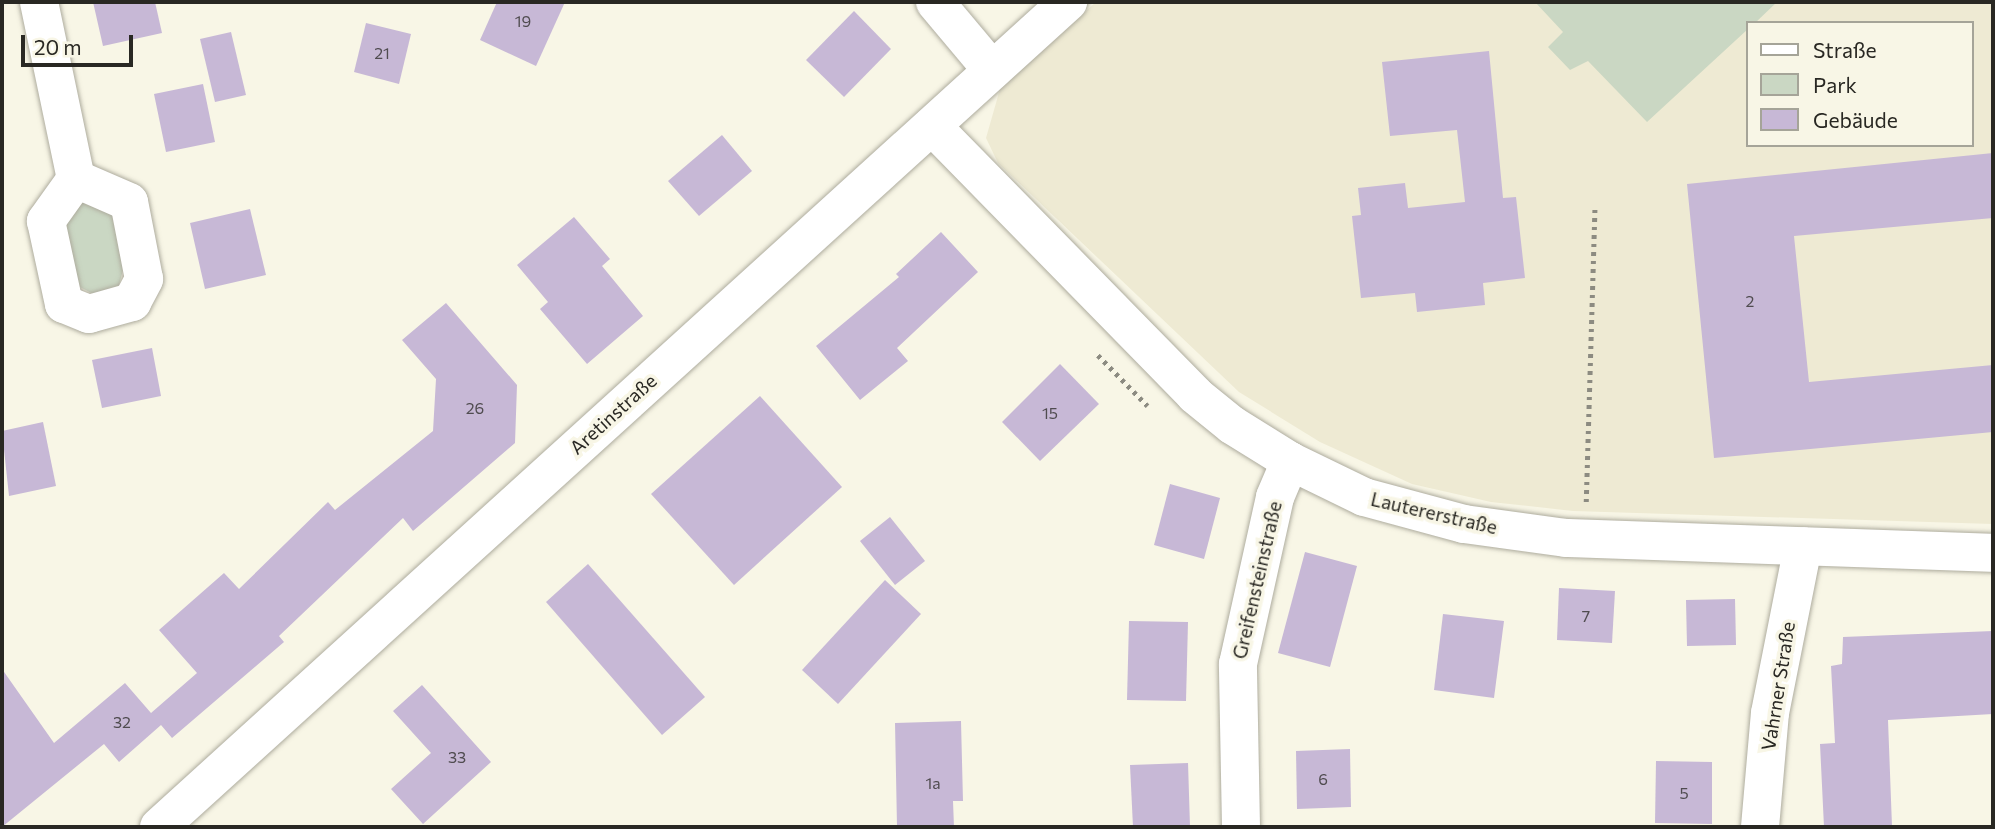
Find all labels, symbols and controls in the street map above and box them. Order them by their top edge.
house number: 19 [515,11,531,31]
scale bar [24,21,136,65]
legend [1746,21,1974,147]
text: 20 m [34,34,82,59]
text: Straße [1813,37,1877,62]
house number: 21 [374,43,390,63]
text: Park [1813,72,1857,97]
text: Gebäude [1813,107,1898,132]
house number: 2 [1746,291,1754,311]
street label: Aretinstraße [565,369,661,459]
house number: 26 [466,398,484,418]
house number: 15 [1042,403,1058,423]
street label: Lautererstraße [1369,487,1499,539]
street label: Greifensteinstraße [1228,499,1286,661]
house number: 7 [1582,606,1590,626]
street label: Vahrner Straße [1757,620,1799,752]
house number: 32 [113,712,131,732]
house number: 33 [448,747,466,767]
house number: 6 [1318,769,1328,789]
house number: 1a [925,773,941,793]
house number: 5 [1679,783,1689,803]

